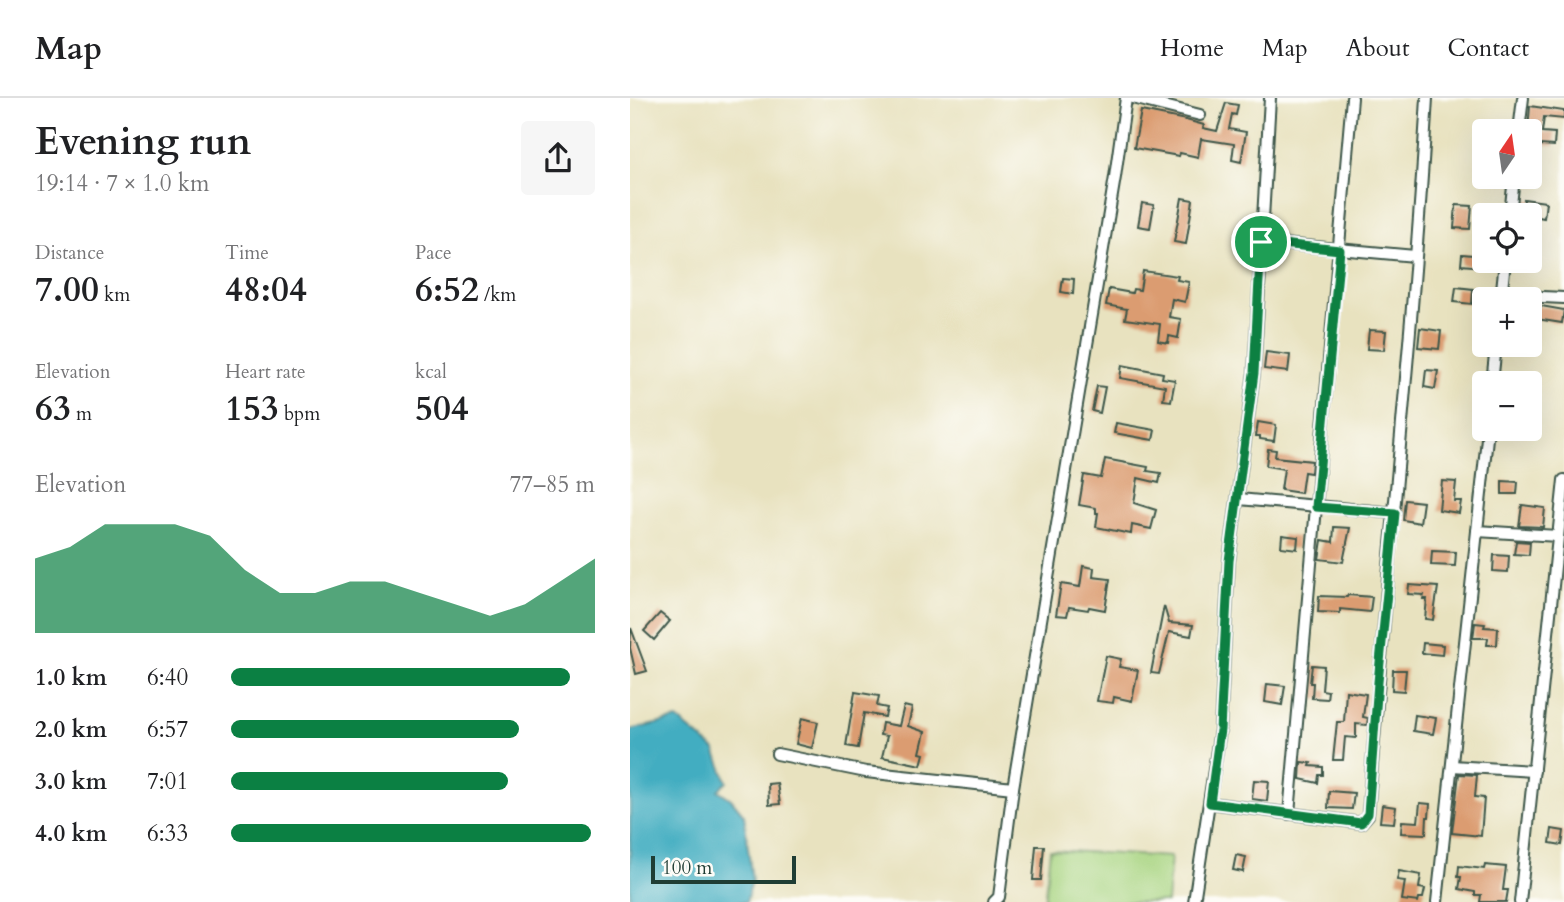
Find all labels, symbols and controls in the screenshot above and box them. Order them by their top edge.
text: Map [35,26,102,71]
text: Home [1160,32,1224,65]
text: Map [1262,32,1308,65]
text: About [1346,32,1410,65]
text: Contact [1448,32,1529,65]
text: Evening run [35,116,251,168]
north arrow [1472,119,1542,189]
map controls [1472,119,1542,441]
button: share [521,121,595,195]
text: 19:14 · 7 × 1.0 km [35,168,209,199]
button: locate [1472,203,1542,273]
pin [1231,212,1291,272]
icon: arrive [1242,223,1280,261]
text: Distance [35,240,104,266]
text: Time [225,240,269,266]
text: Pace [415,240,452,266]
text: 7.00 [35,266,99,314]
text: 48:04 [225,266,307,314]
text: 6:52 [415,266,479,314]
text: km [99,282,130,308]
text: /km [479,282,516,308]
button: + [1472,287,1542,357]
text: Elevation [35,359,110,385]
text: Heart rate [225,359,306,385]
text: kcal [415,359,447,385]
button: − [1472,371,1542,441]
text: 63 [35,385,71,433]
text: 153 [225,385,279,433]
text: 504 [415,385,469,433]
text: m [71,401,92,427]
text: bpm [279,401,320,427]
text: Elevation [35,469,126,500]
text: 77–85 m [510,469,595,500]
text: 1.0 km [35,662,107,693]
text: 6:40 [147,662,188,693]
text: 2.0 km [35,714,107,745]
text: 6:57 [147,714,188,745]
text: 3.0 km [35,766,107,797]
text: 7:01 [147,766,188,797]
text: 4.0 km [35,818,107,849]
text: 6:33 [147,818,188,849]
scale bar [651,853,796,885]
text: 100 m [662,855,712,881]

